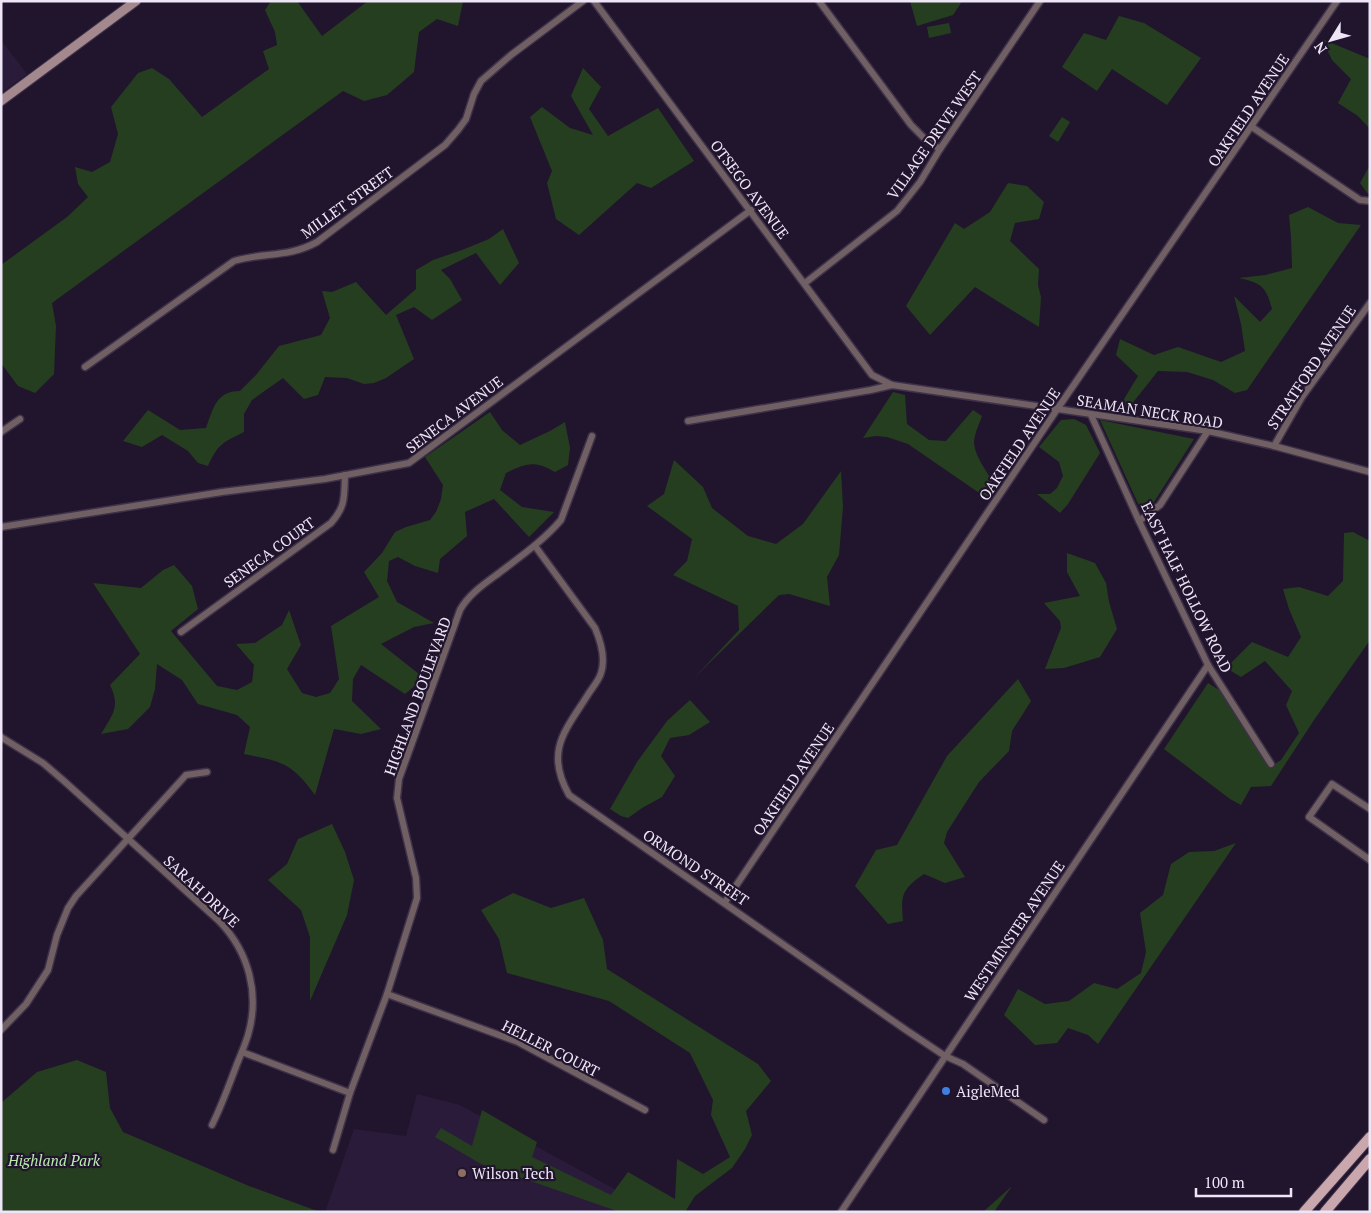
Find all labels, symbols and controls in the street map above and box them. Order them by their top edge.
north arrow [1306,15,1356,65]
text: N [1309,38,1331,58]
street label: OAKFIELD AVENUE [1203,50,1293,170]
street label: VILLAGE DRIVE WEST [882,67,986,203]
street label: OTSEGO AVENUE [706,135,794,243]
street label: MILLET STREET [297,162,397,242]
street label: STRATFORD AVENUE [1262,301,1360,433]
street label: SENECA AVENUE [401,371,507,457]
street label: OAKFIELD AVENUE [974,384,1064,504]
street label: SEAMAN NECK ROAD [1075,390,1225,432]
street label: EAST HALF HOLLOW ROAD [1137,498,1237,676]
street label: SENECA COURT [219,512,319,592]
street label: HIGHLAND BOULEVARD [379,614,455,778]
street label: OAKFIELD AVENUE [748,719,838,839]
street label: ORMOND STREET [639,824,753,910]
street label: SARAH DRIVE [160,851,244,931]
street label: WESTMINSTER AVENUE [959,857,1069,1005]
street label: HELLER COURT [499,1015,603,1081]
place label: AigleMed [956,1081,1020,1101]
marker: AigleMed [940,1085,952,1097]
park label: Highland Park [7,1150,101,1170]
place label: Wilson Tech [472,1163,554,1183]
scale bar [1196,1166,1291,1198]
marker: Wilson Tech [456,1167,468,1179]
text: 100 m [1204,1172,1245,1192]

